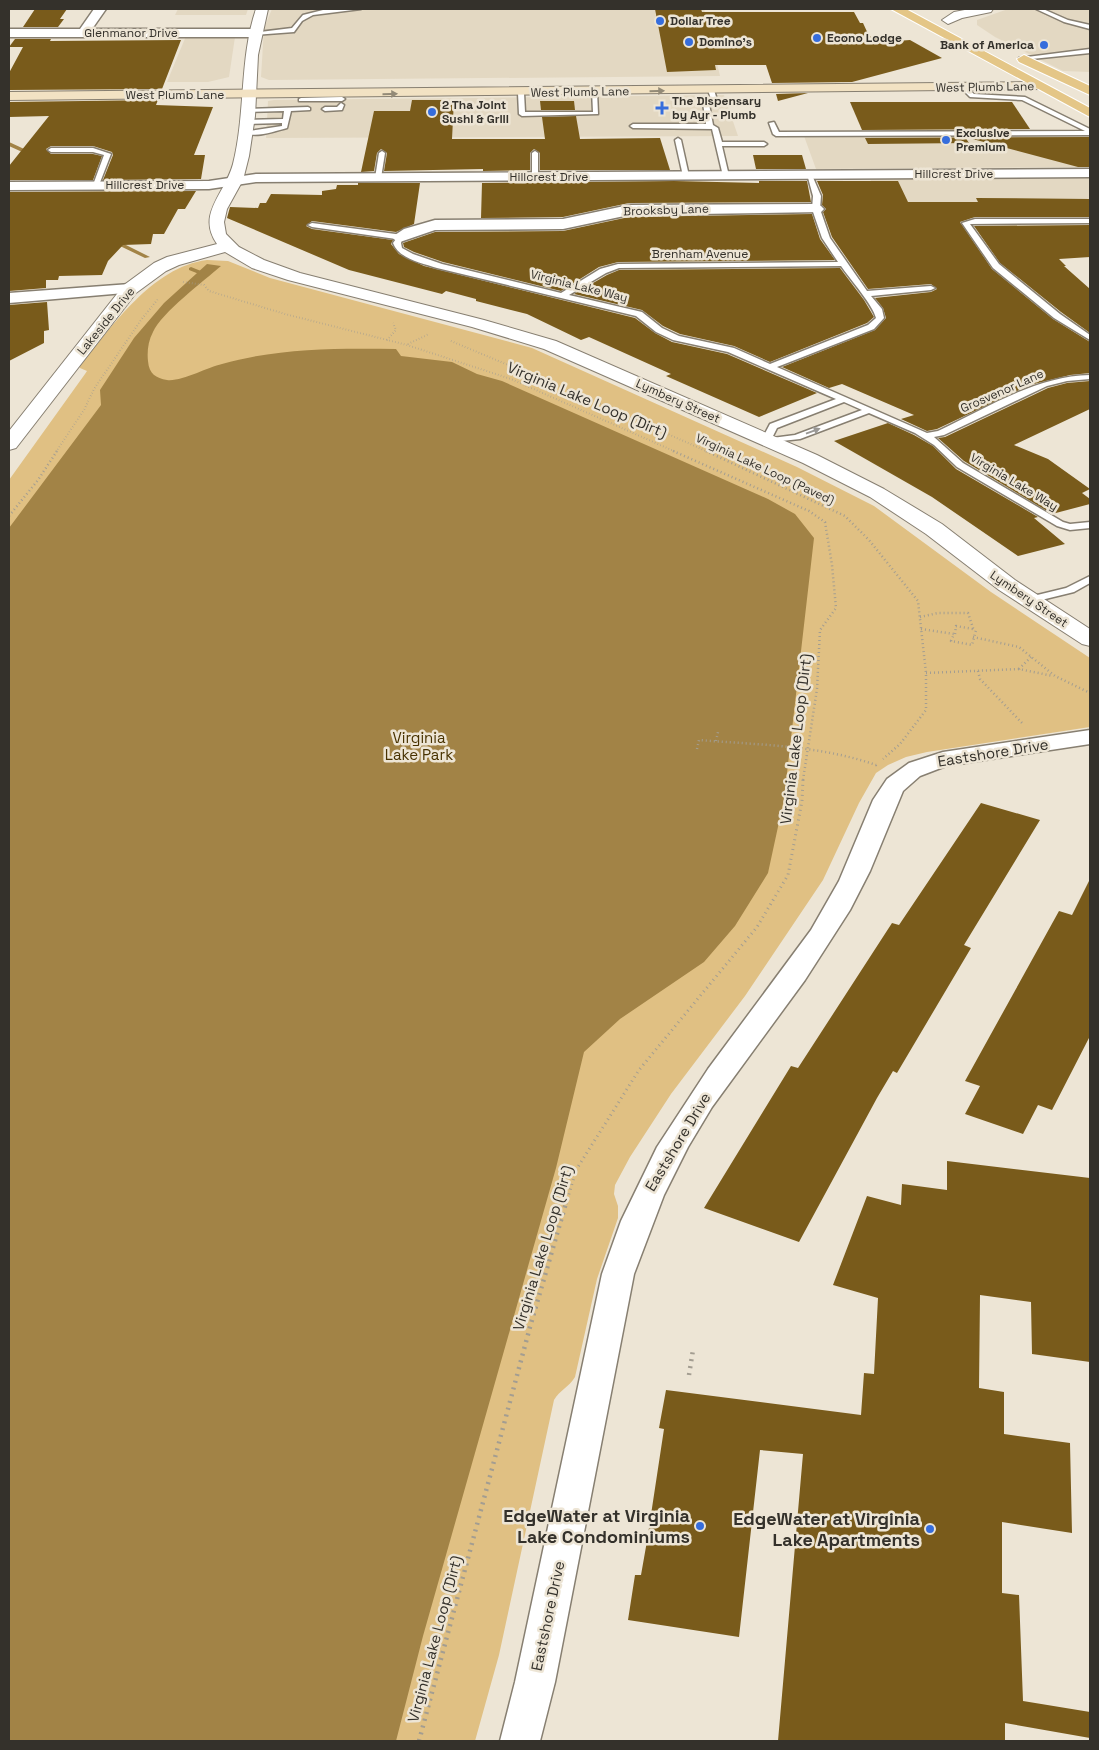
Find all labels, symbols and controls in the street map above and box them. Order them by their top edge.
place label: Dollar Tree [670,13,731,29]
marker: Dollar Tree [654,15,666,27]
street label: Glenmanor Drive [84,25,178,41]
place label: Econo Lodge [827,30,902,46]
marker: Econo Lodge [811,32,823,44]
place label: Domino's [699,34,752,50]
marker: Domino's [683,36,695,48]
place label: Bank of America [940,37,1034,53]
marker: Bank of America [1038,39,1050,51]
street label: West Plumb Lane [935,78,1035,96]
street label: West Plumb Lane [530,83,630,101]
one-way arrow [650,86,666,94]
street label: West Plumb Lane [126,87,224,103]
one-way arrow [382,90,398,98]
place label: The Dispensary by Ayr - Plumb [672,93,761,123]
place label: 2 Tha Joint Sushi & Grill [442,97,509,127]
marker: The Dispensary by Ayr - Plumb [656,102,668,114]
marker: 2 Tha Joint Sushi & Grill [426,106,438,118]
place label: Exclusive Premium [956,125,1010,155]
marker: Exclusive Premium [940,134,952,146]
street label: Hillcrest Drive [915,166,993,182]
street label: Hillcrest Drive [510,169,588,185]
street label: Hillcrest Drive [106,177,184,193]
street label: Brooksby Lane [623,201,709,219]
street label: Brenham Avenue [652,246,748,262]
street label: Virginia Lake Way [529,266,629,306]
street label: Lakeside Drive [74,284,138,358]
street label: Virginia Lake Loop (Dirt) [504,357,670,443]
street label: Grosvenor Lane [958,366,1046,416]
street label: Lymbery Street [633,375,723,427]
one-way arrow [806,427,821,435]
street label: Virginia Lake Loop (Paved) [693,430,837,508]
street label: Virginia Lake Way [967,449,1061,515]
street label: Lymbery Street [987,567,1071,631]
street label: Virginia Lake Loop (Dirt) [776,652,816,826]
park label: Virginia Lake Park [385,728,453,764]
street label: Eastshore Drive [936,734,1050,771]
street label: Eastshore Drive [641,1089,715,1195]
street label: Virginia Lake Loop (Dirt) [508,1163,578,1333]
place label: EdgeWater at Virginia Lake Condominiums [503,1504,691,1548]
place label: EdgeWater at Virginia Lake Apartments [733,1507,921,1551]
marker: EdgeWater at Virginia Lake Condominiums [694,1520,706,1532]
marker: EdgeWater at Virginia Lake Apartments [924,1523,936,1535]
street label: Virginia Lake Loop (Dirt) [403,1553,467,1725]
street label: Eastshore Drive [527,1559,568,1673]

